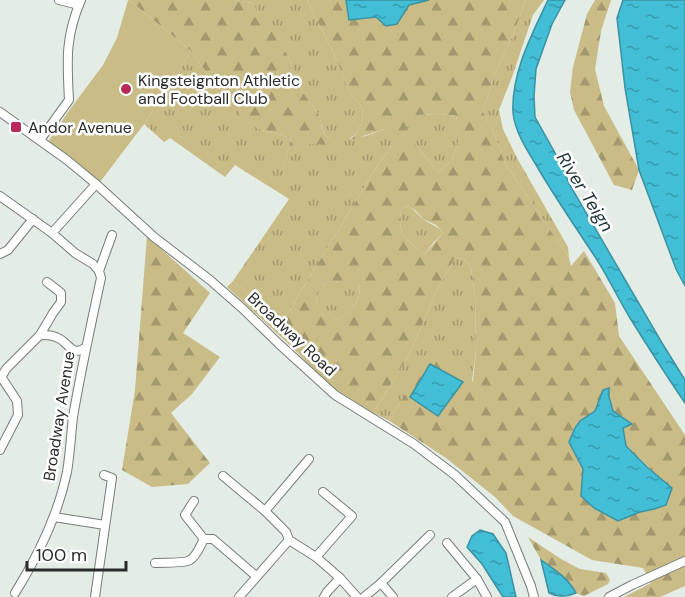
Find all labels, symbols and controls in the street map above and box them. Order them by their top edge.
place label: Kingsteignton Athletic and Football Club [138,70,300,109]
marker: Kingsteignton Athletic and Football Club [119,82,133,96]
place label: Andor Avenue [28,117,132,138]
marker: Andor Avenue [9,120,23,134]
water label: River Teign [551,147,619,237]
street label: Broadway Road [243,287,341,381]
street label: Broadway Avenue [38,349,80,483]
scale bar [27,534,126,572]
text: 100 m [36,543,87,567]

